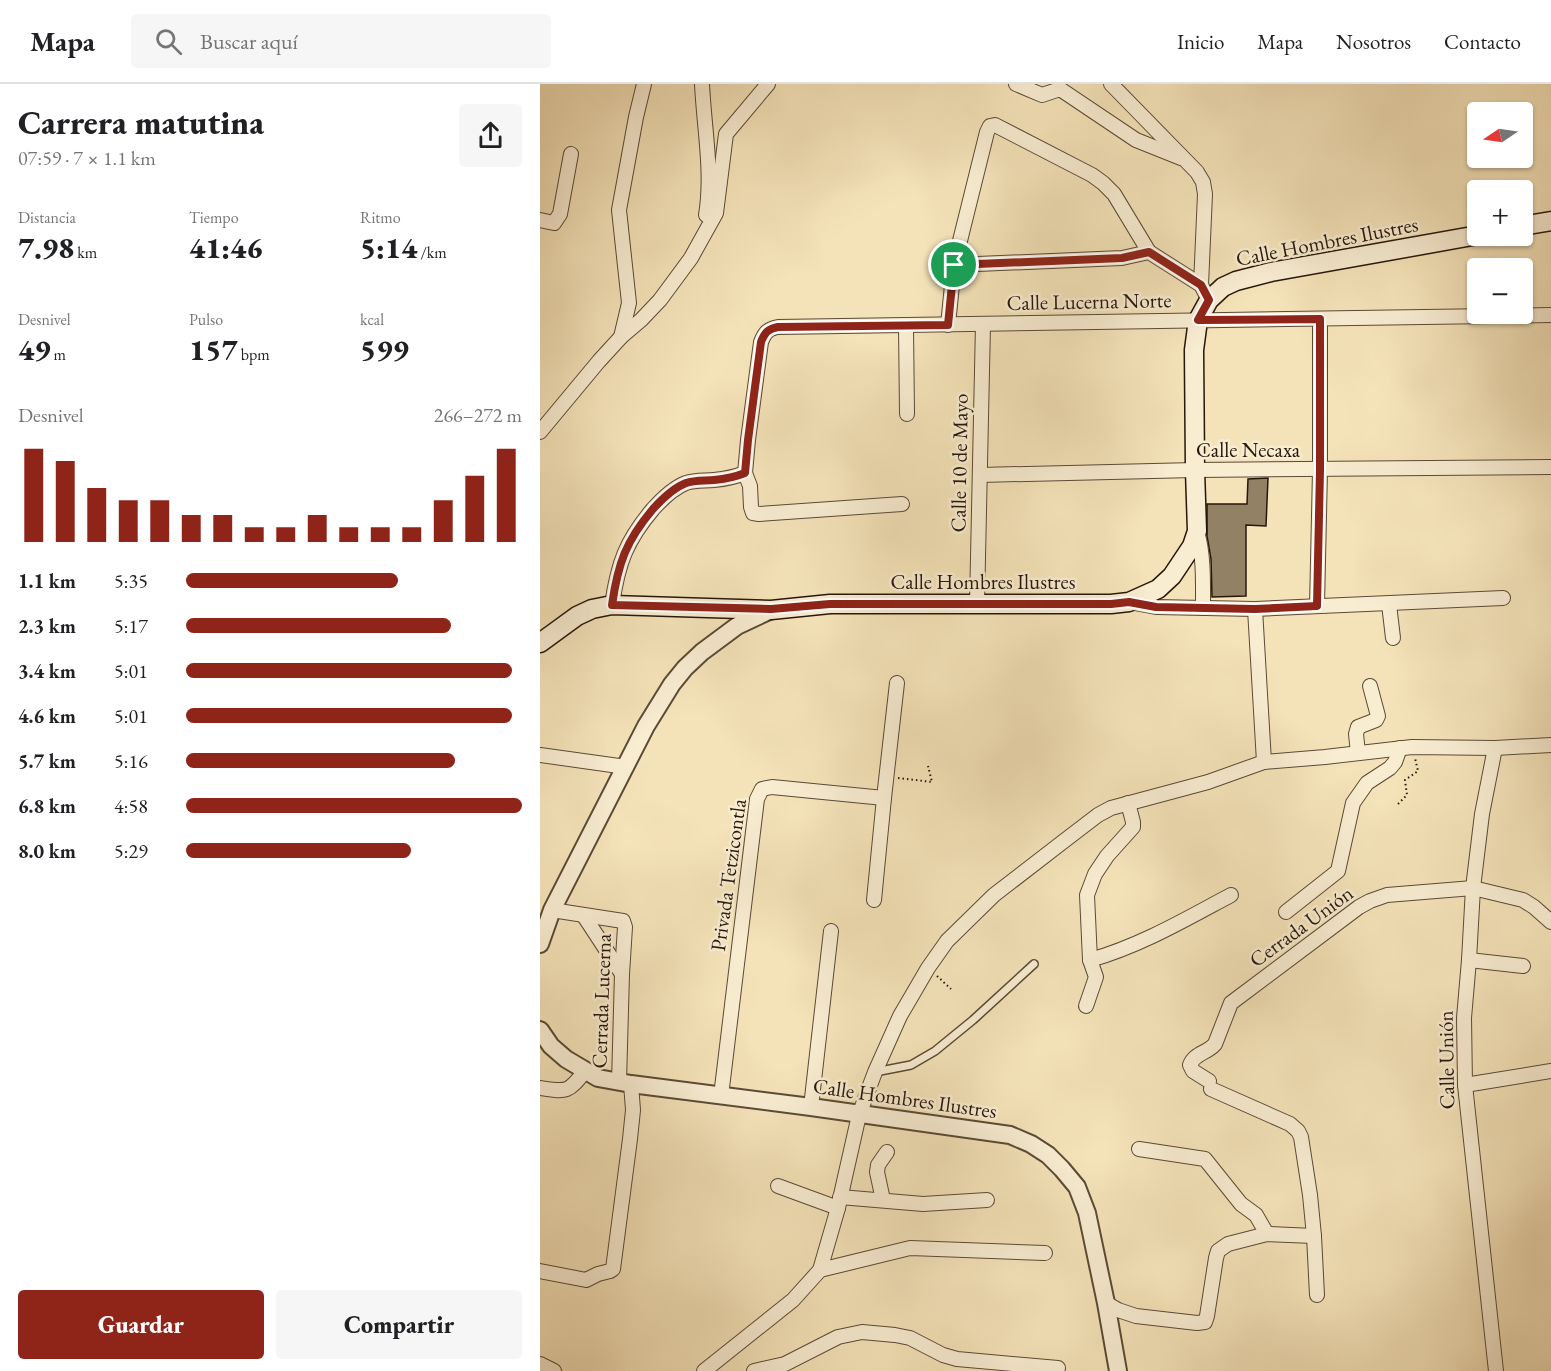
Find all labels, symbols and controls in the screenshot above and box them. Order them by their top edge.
search box [131,14,551,68]
text: Mapa [30,23,95,59]
icon: search [152,25,185,58]
text: Buscar aquí [200,27,298,56]
text: Inicio [1177,28,1224,55]
text: Mapa [1257,28,1303,55]
text: Nosotros [1336,28,1411,55]
text: Contacto [1444,28,1521,55]
text: Carrera matutina [18,101,264,144]
north arrow [1467,102,1533,168]
map controls [1467,102,1533,324]
button: share [459,104,522,167]
text: 07:59 · 7 × 1.1 km [18,145,156,171]
button: + [1467,180,1533,246]
text: Distancia [18,207,76,228]
text: Tiempo [189,207,239,228]
text: Ritmo [360,207,401,228]
street label: Calle Hombres Ilustres [1234,210,1421,272]
text: 7.98 [18,228,74,267]
text: 41:46 [189,228,262,267]
text: 5:14 [360,228,417,267]
pin [928,239,979,290]
text: km [74,242,97,263]
text: /km [417,242,447,263]
icon: arrive [937,248,970,281]
button: − [1467,258,1533,324]
street label: Calle Lucerna Norte [1006,286,1172,316]
text: Desnivel [18,309,71,330]
text: Pulso [189,309,223,330]
text: kcal [360,309,384,330]
text: 49 [18,330,50,369]
text: 157 [189,330,238,369]
text: 599 [360,330,409,369]
text: m [50,344,66,365]
text: bpm [238,344,270,365]
street label: Calle 10 de Mayo [944,393,974,533]
text: Desnivel [18,402,84,428]
text: 266–272 m [434,402,522,428]
street label: Calle Necaxa [1196,436,1301,463]
text: 1.1 km [18,568,76,594]
text: 5:35 [114,568,148,594]
street label: Calle Hombres Ilustres [890,568,1076,595]
text: 2.3 km [18,613,76,639]
text: 5:17 [114,613,148,639]
text: 3.4 km [18,658,76,684]
text: 5:01 [114,658,148,684]
text: 4.6 km [18,703,76,729]
text: 5:01 [114,703,148,729]
text: 5.7 km [18,748,76,774]
text: 5:16 [114,748,148,774]
text: 6.8 km [18,793,76,819]
text: 4:58 [114,793,148,819]
street label: Privada Tetzicontla [704,796,752,953]
text: 8.0 km [18,838,76,864]
text: 5:29 [114,838,148,864]
street label: Cerrada Unión [1244,879,1358,973]
street label: Cerrada Lucerna [585,933,617,1069]
street label: Calle Unión [1432,1010,1460,1110]
street label: Calle Hombres Ilustres [811,1072,999,1124]
button: Guardar [18,1290,264,1359]
button: Compartir [276,1290,522,1359]

